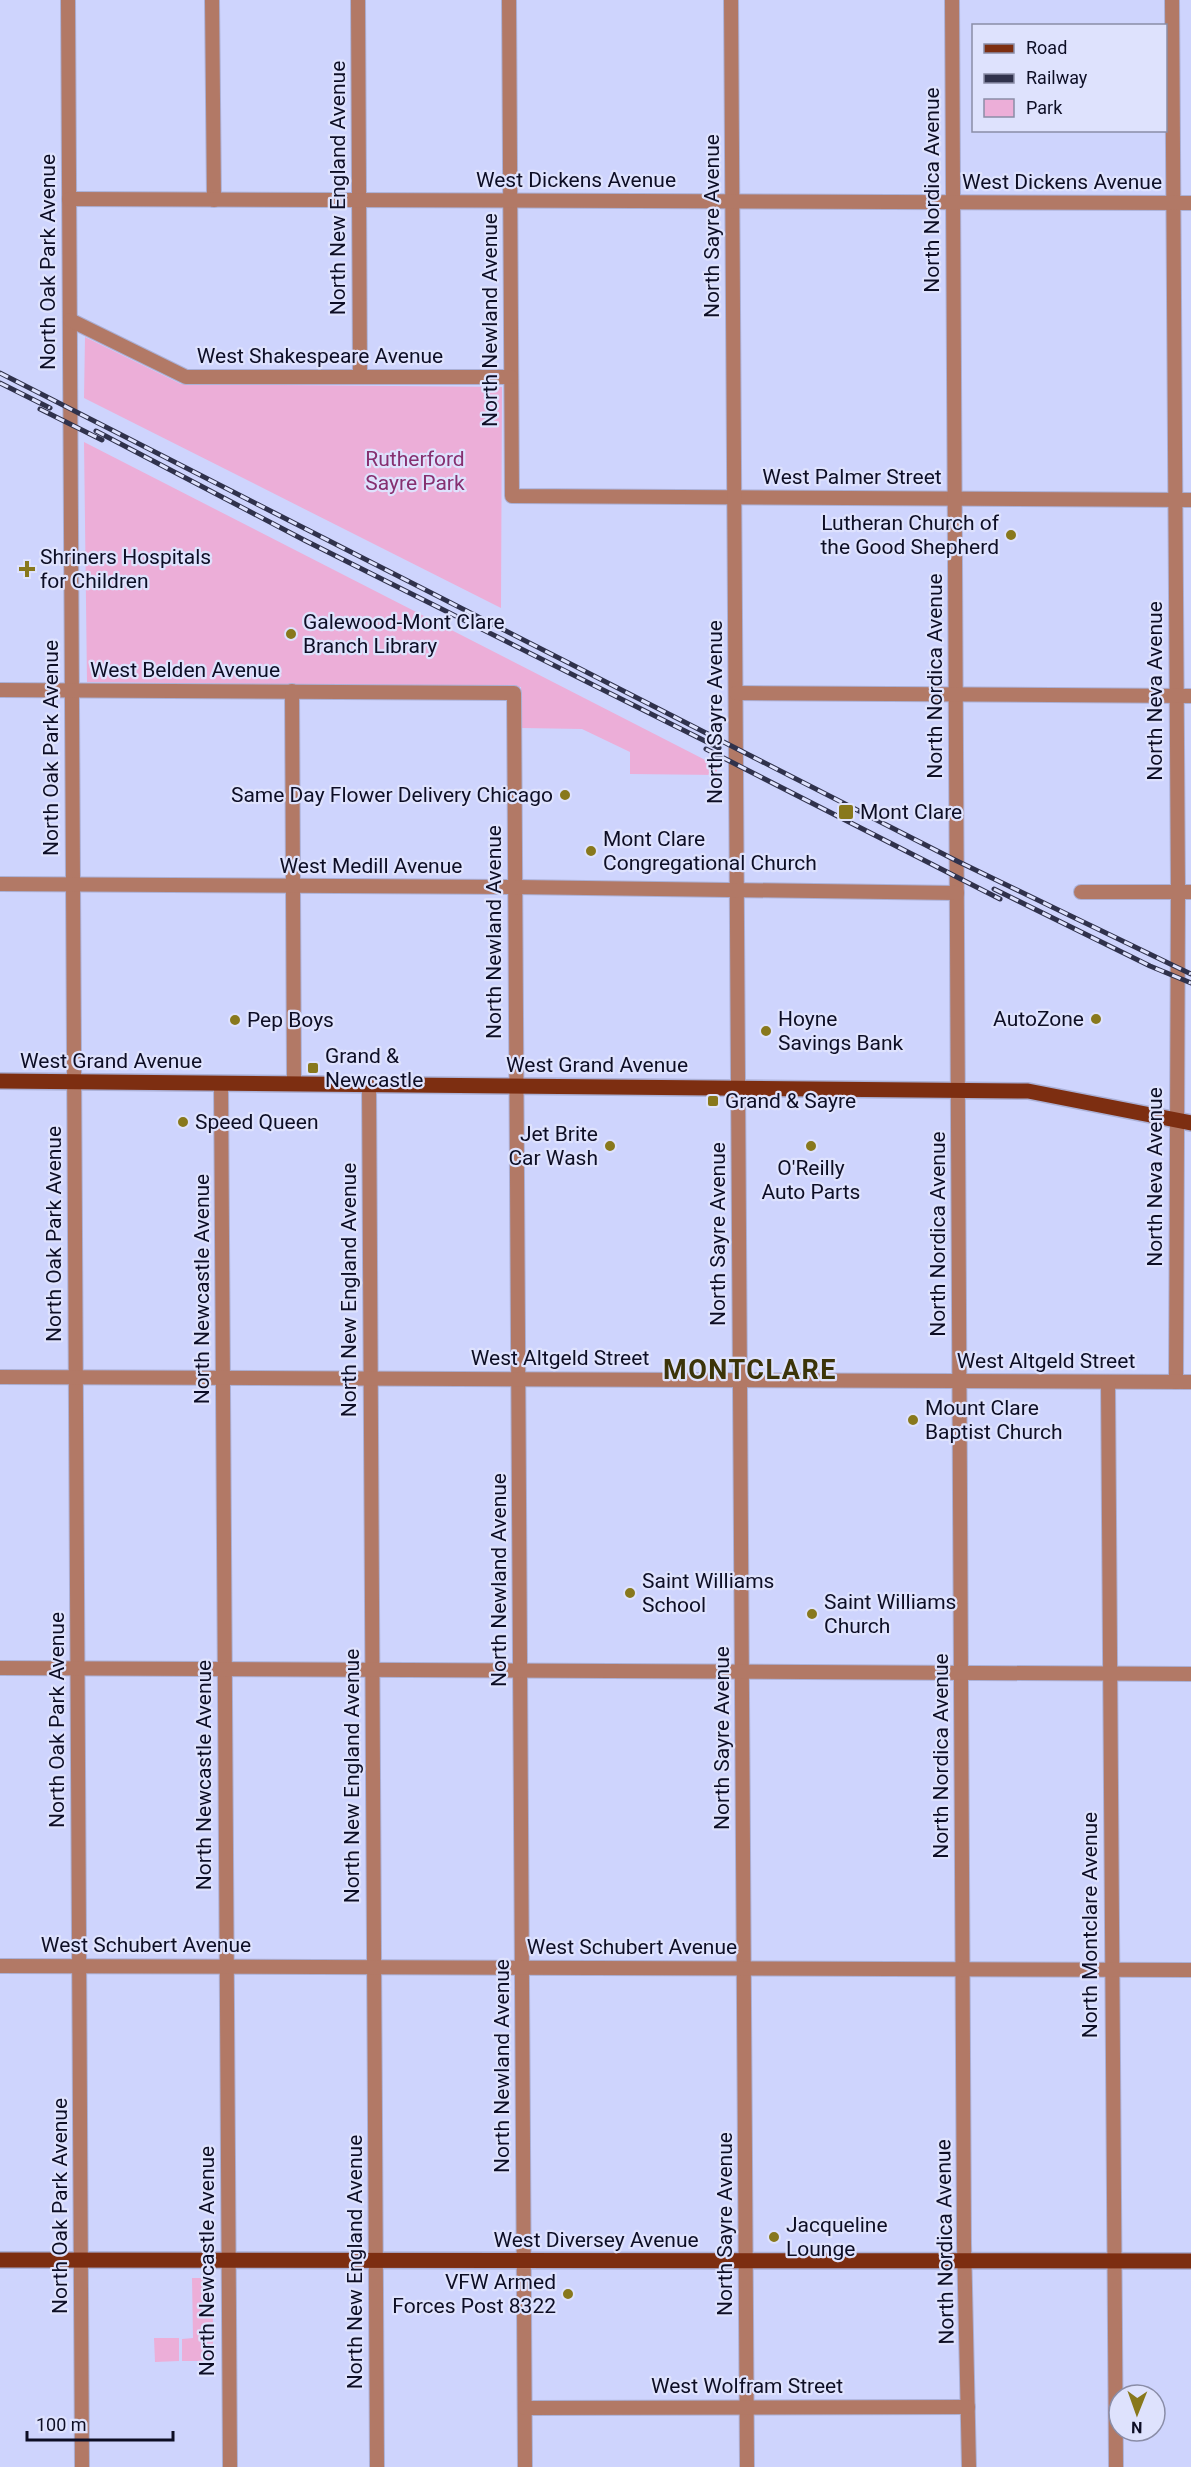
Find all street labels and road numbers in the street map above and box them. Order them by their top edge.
street label: North New England Avenue [326,61,350,315]
street label: North Nordica Avenue [920,87,944,293]
street label: North Sayre Avenue [700,134,724,318]
street label: North Oak Park Avenue [36,154,60,370]
street label: West Dickens Avenue [476,168,676,192]
street label: West Dickens Avenue [962,170,1162,194]
street label: North Newland Avenue [478,213,502,427]
street label: West Shakespeare Avenue [197,344,443,368]
street label: West Palmer Street [762,465,942,489]
street label: North Nordica Avenue [923,573,947,779]
street label: North Neva Avenue [1143,601,1167,781]
street label: North Sayre Avenue [703,620,727,804]
street label: North Oak Park Avenue [39,640,63,856]
street label: West Belden Avenue [90,658,280,682]
street label: North Newland Avenue [482,825,506,1039]
street label: West Medill Avenue [280,854,462,878]
street label: West Grand Avenue [20,1049,202,1073]
street label: West Grand Avenue [506,1053,688,1077]
street label: North Neva Avenue [1143,1087,1167,1267]
street label: North Oak Park Avenue [42,1126,66,1342]
street label: North Nordica Avenue [926,1131,950,1337]
street label: North Sayre Avenue [706,1142,730,1326]
street label: North New England Avenue [337,1163,361,1417]
street label: North Newcastle Avenue [190,1174,214,1404]
street label: West Altgeld Street [471,1346,649,1370]
street label: West Altgeld Street [957,1349,1135,1373]
street label: North Newland Avenue [487,1473,511,1687]
street label: North Oak Park Avenue [45,1612,69,1828]
street label: North Sayre Avenue [710,1646,734,1830]
street label: North New England Avenue [340,1649,364,1903]
street label: North Nordica Avenue [929,1653,953,1859]
street label: North Newcastle Avenue [192,1660,216,1890]
street label: North Montclare Avenue [1078,1812,1102,2038]
street label: West Schubert Avenue [41,1933,251,1957]
street label: West Schubert Avenue [527,1935,737,1959]
street label: North Newland Avenue [490,1959,514,2173]
street label: North Oak Park Avenue [48,2098,72,2314]
street label: North Sayre Avenue [713,2132,737,2316]
street label: North New England Avenue [343,2135,367,2389]
street label: North Nordica Avenue [931,2139,959,2345]
street label: North Newcastle Avenue [195,2146,219,2376]
street label: West Diversey Avenue [493,2228,699,2252]
street label: West Wolfram Street [651,2374,843,2398]

